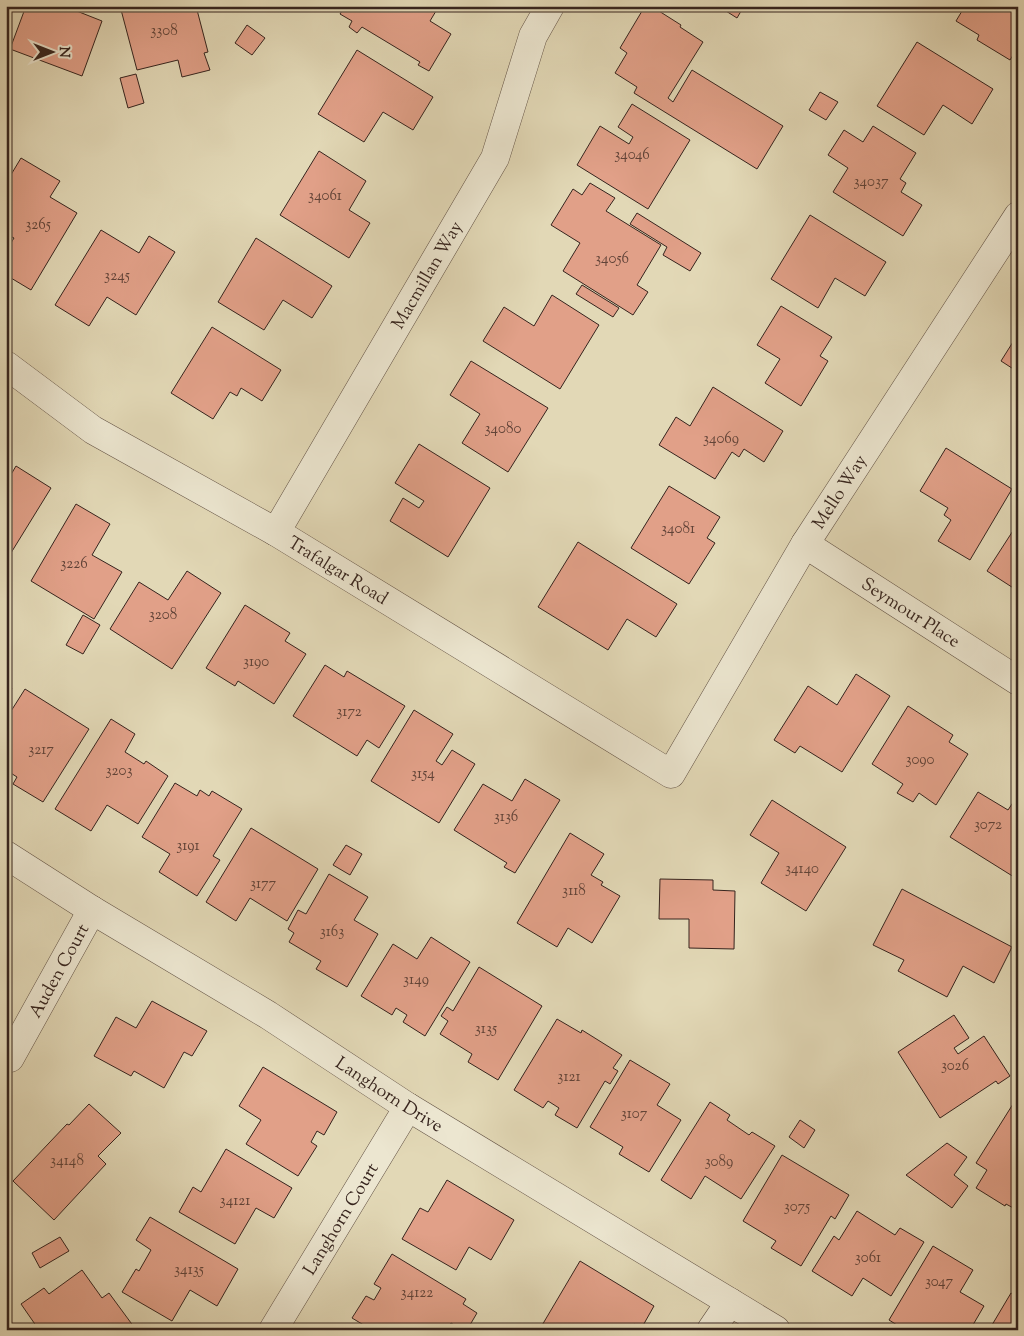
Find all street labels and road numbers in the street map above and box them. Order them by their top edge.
street label: Macmillan Way [386,217,470,335]
street label: Mello Way [807,450,875,535]
street label: Trafalgar Road [282,531,392,613]
street label: Seymour Place [855,572,965,655]
street label: Auden Court [24,920,97,1023]
street label: Langhorn Drive [329,1052,447,1140]
street label: Langhorn Court [298,1159,386,1281]

